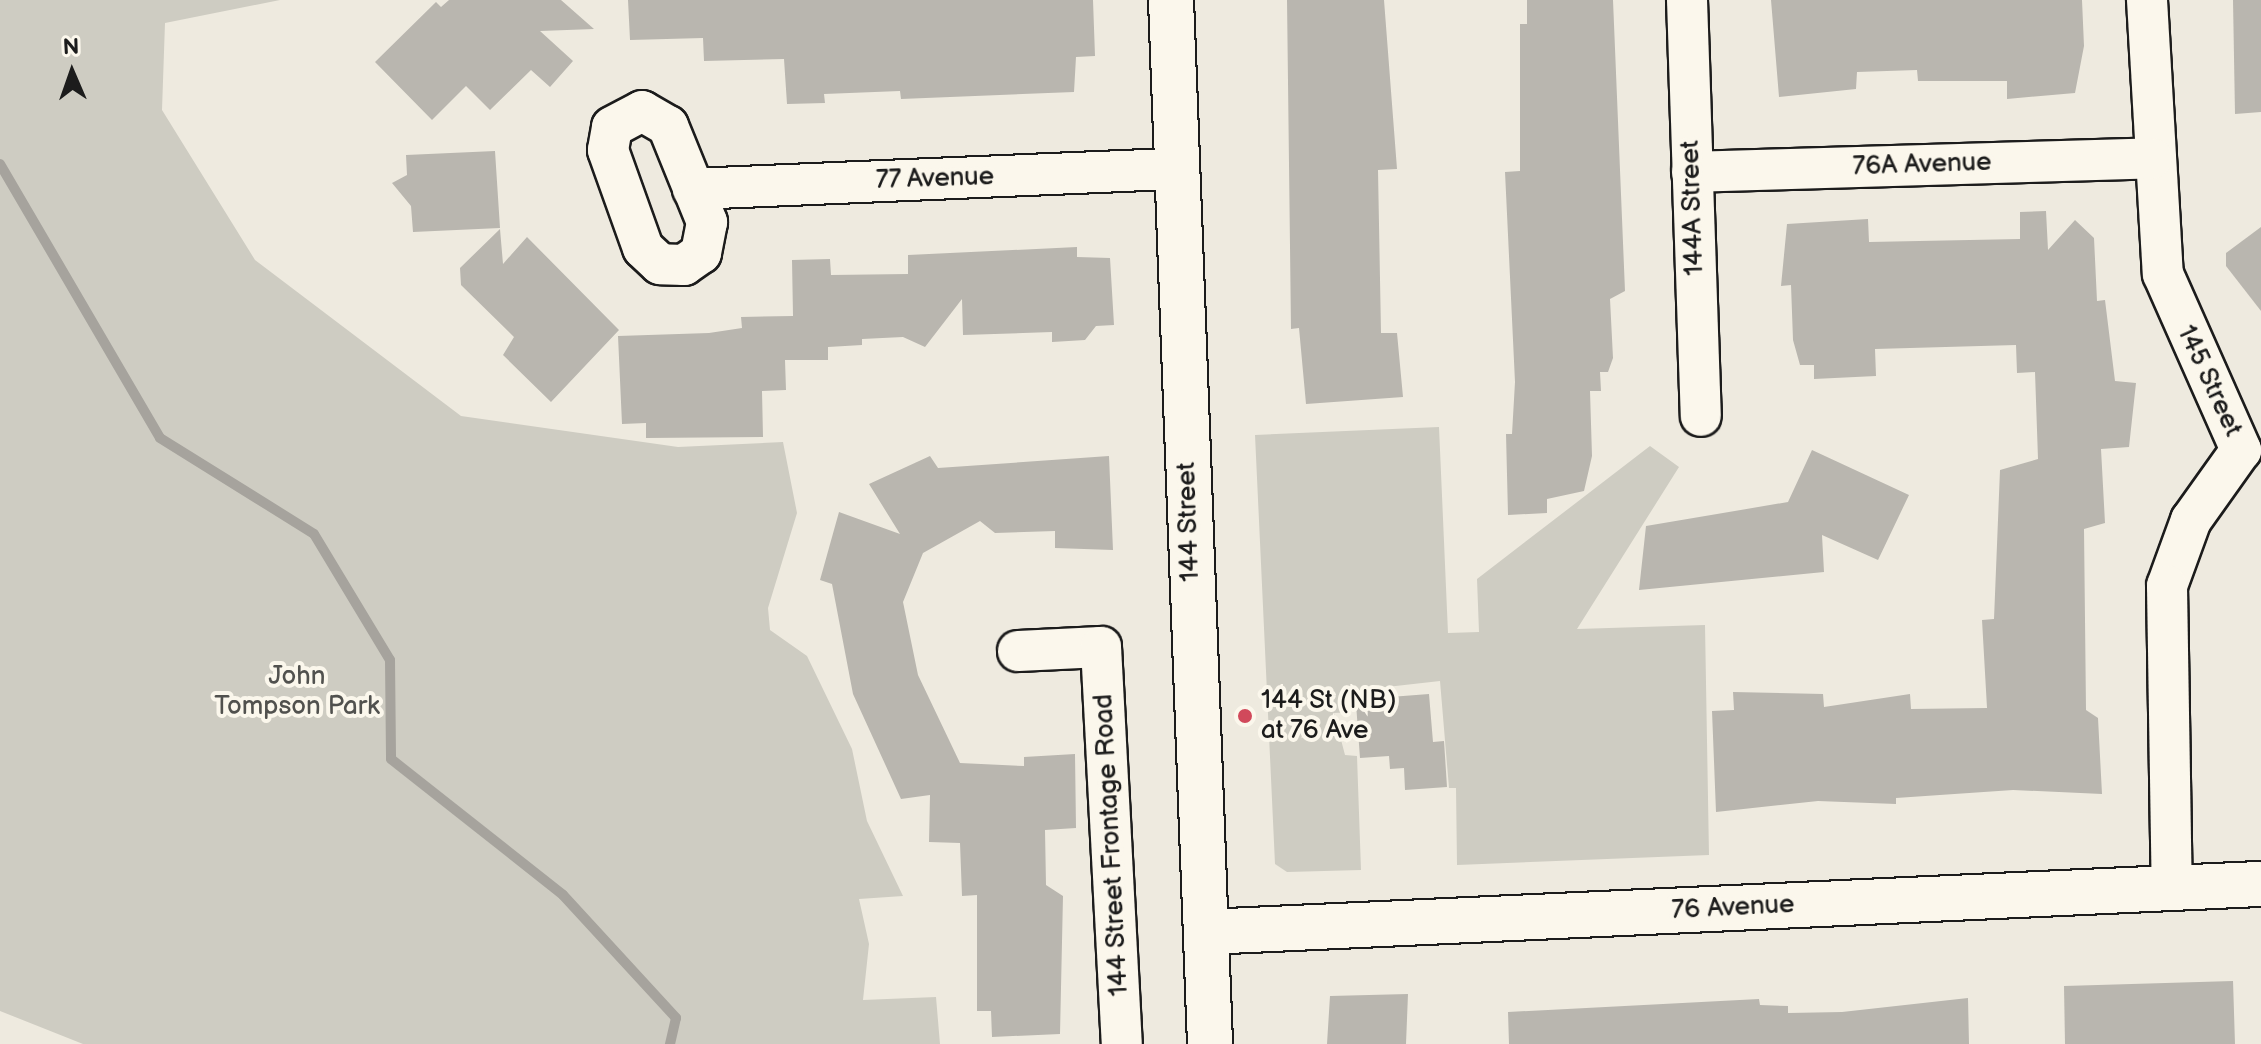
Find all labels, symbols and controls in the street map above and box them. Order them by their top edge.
north arrow [32,32,112,112]
text: N [62,34,80,61]
street label: 144A Street [1675,139,1711,277]
street label: 76A Avenue [1852,147,1992,183]
street label: 77 Avenue [875,161,995,197]
street label: 145 Street [2170,320,2248,442]
street label: 144 Street [1171,461,1207,583]
park label: John Tompson Park [214,661,380,722]
place label: 144 St (NB) at 76 Ave [1261,685,1397,746]
street label: 144 Street Frontage Road [1088,693,1136,997]
marker: 144 St (NB) at 76 Ave [1236,707,1254,725]
street label: 76 Avenue [1671,889,1795,927]

